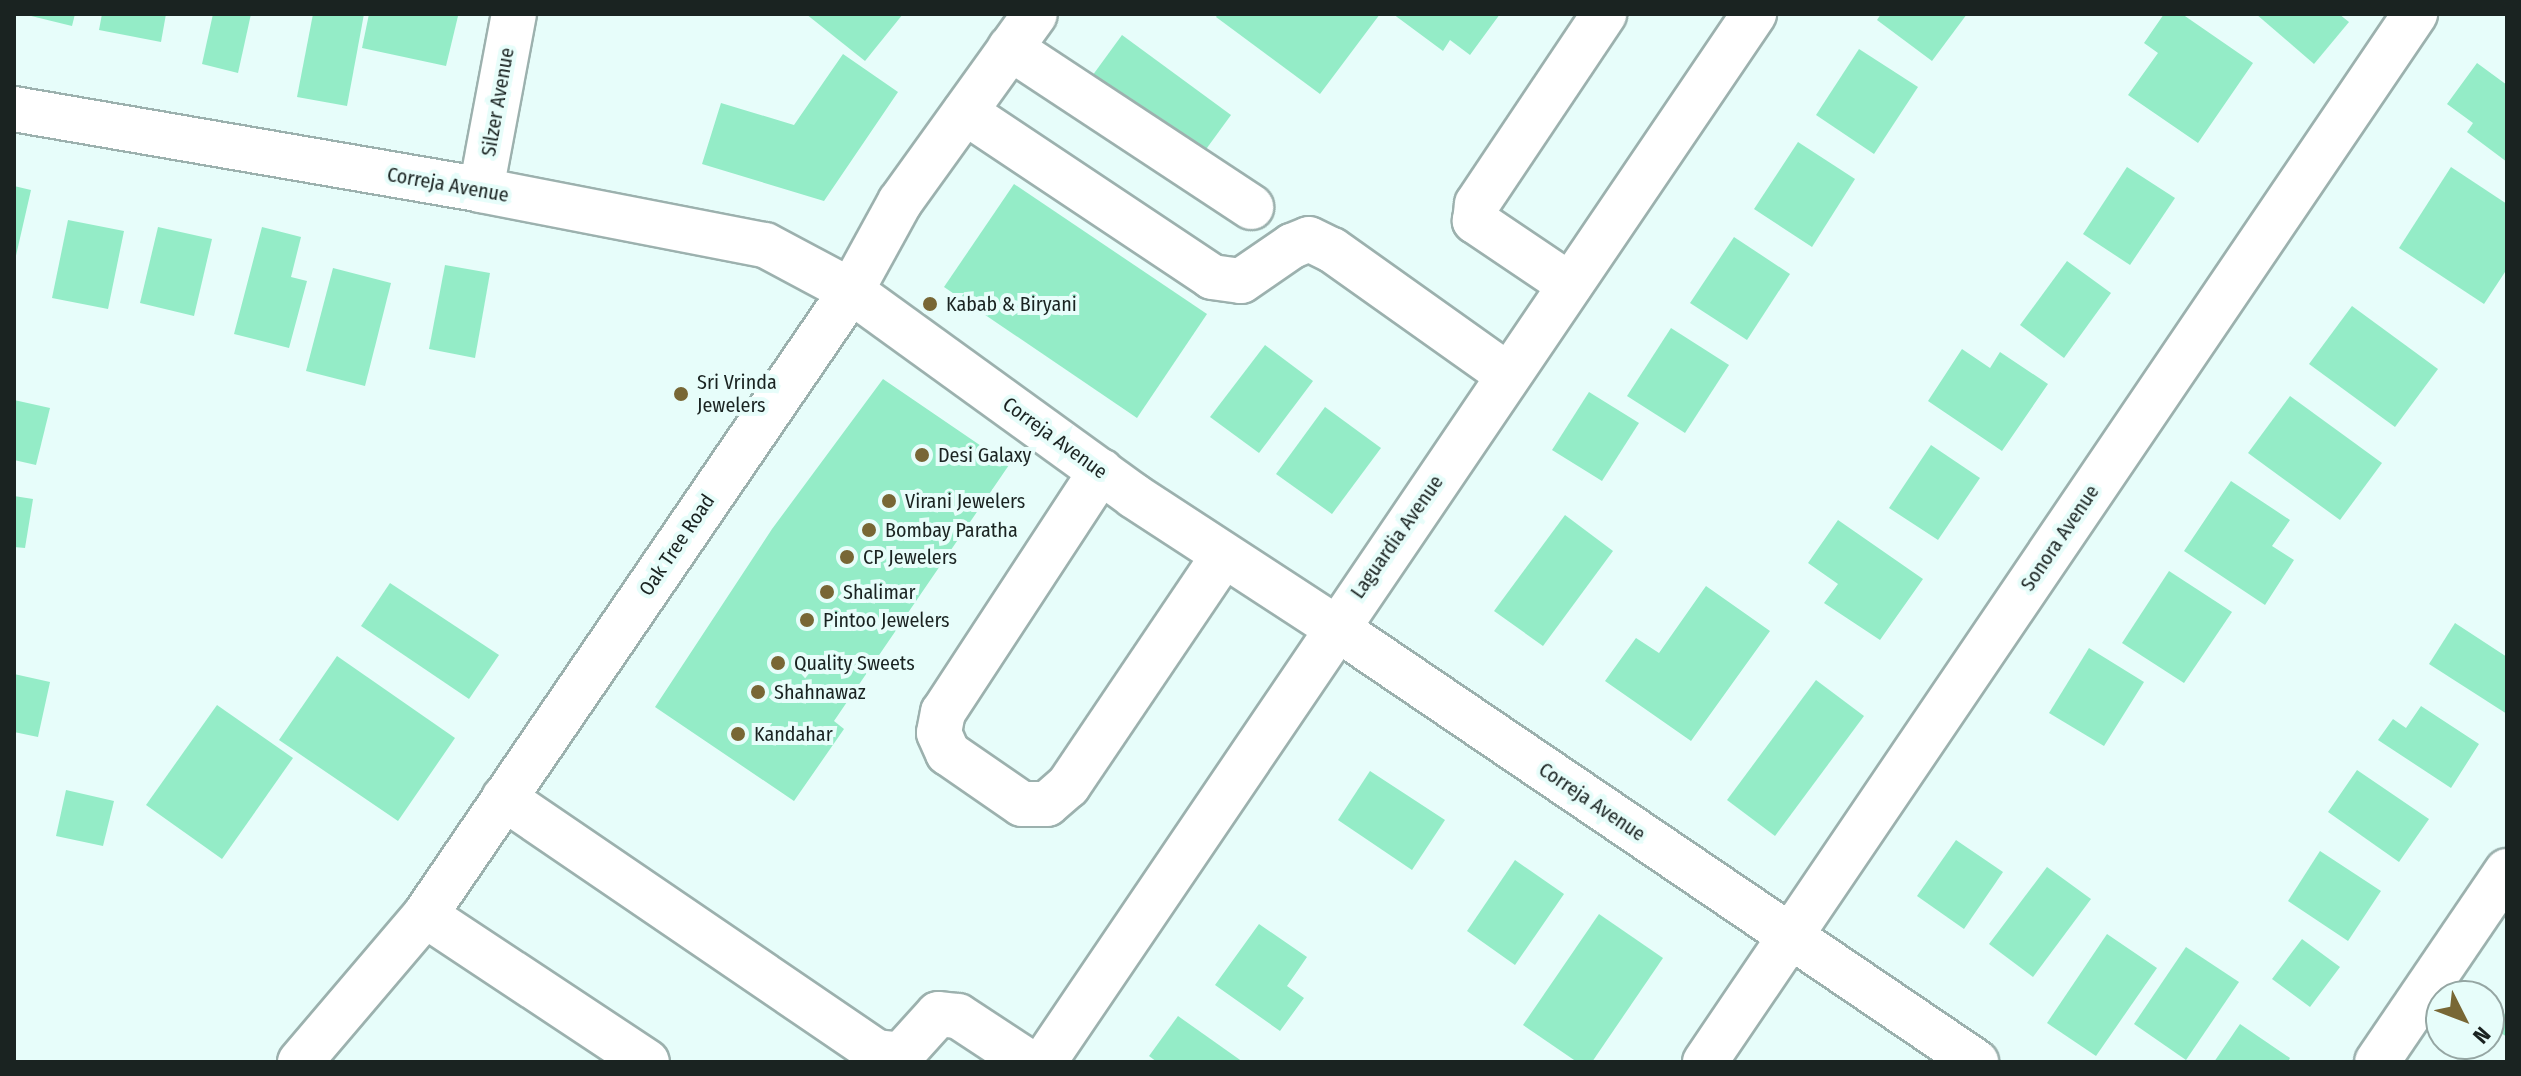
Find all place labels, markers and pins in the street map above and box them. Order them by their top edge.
place label: Kabab & Biryani [946,292,1077,316]
marker: Kabab & Biryani [921,295,939,313]
place label: Sri Vrinda Jewelers [697,370,777,417]
marker: Sri Vrinda Jewelers [672,385,690,403]
place label: Desi Galaxy [938,443,1031,467]
marker: Desi Galaxy [913,446,931,464]
place label: Virani Jewelers [905,489,1025,513]
marker: Virani Jewelers [880,492,898,510]
place label: Bombay Paratha [885,518,1018,542]
marker: Bombay Paratha [860,521,878,539]
place label: CP Jewelers [863,545,957,569]
marker: CP Jewelers [838,548,856,566]
place label: Shalimar [843,580,916,604]
marker: Shalimar [818,583,836,601]
place label: Pintoo Jewelers [823,608,950,632]
marker: Pintoo Jewelers [798,611,816,629]
place label: Quality Sweets [794,651,915,675]
marker: Quality Sweets [769,654,787,672]
place label: Shahnawaz [774,680,866,704]
marker: Shahnawaz [749,683,767,701]
place label: Kandahar [754,722,833,746]
marker: Kandahar [729,725,747,743]

